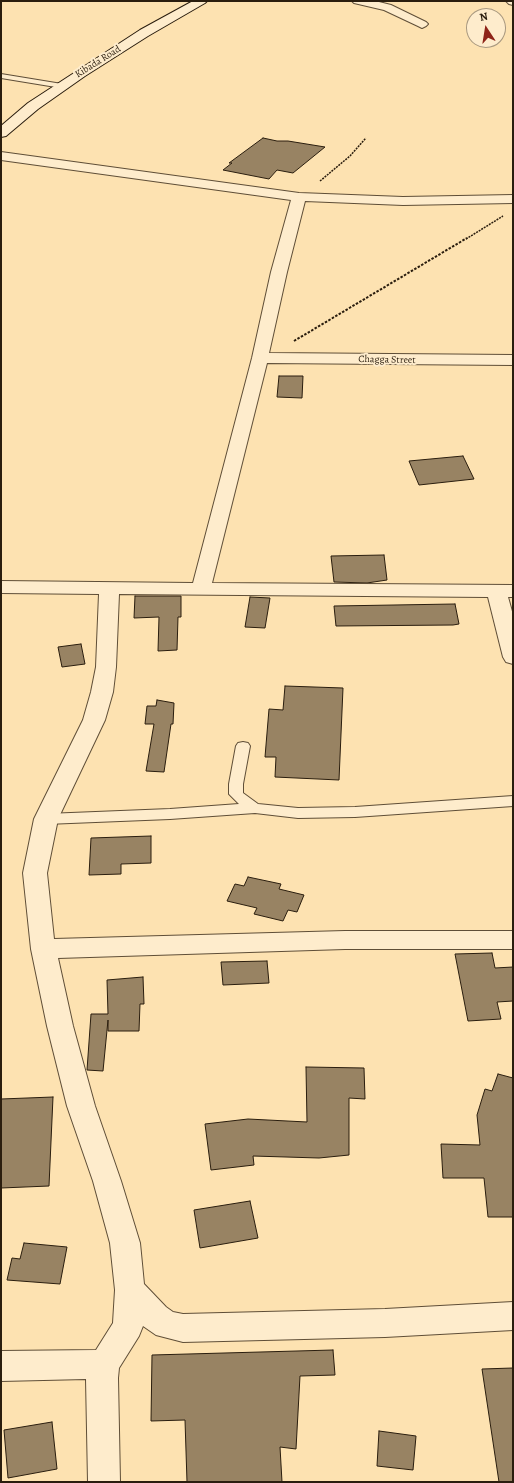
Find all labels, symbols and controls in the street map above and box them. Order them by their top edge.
north arrow [466,8,506,48]
text: N [478,9,489,25]
street label: Kibada Road [73,43,123,81]
street label: Chagga Street [358,354,416,366]

